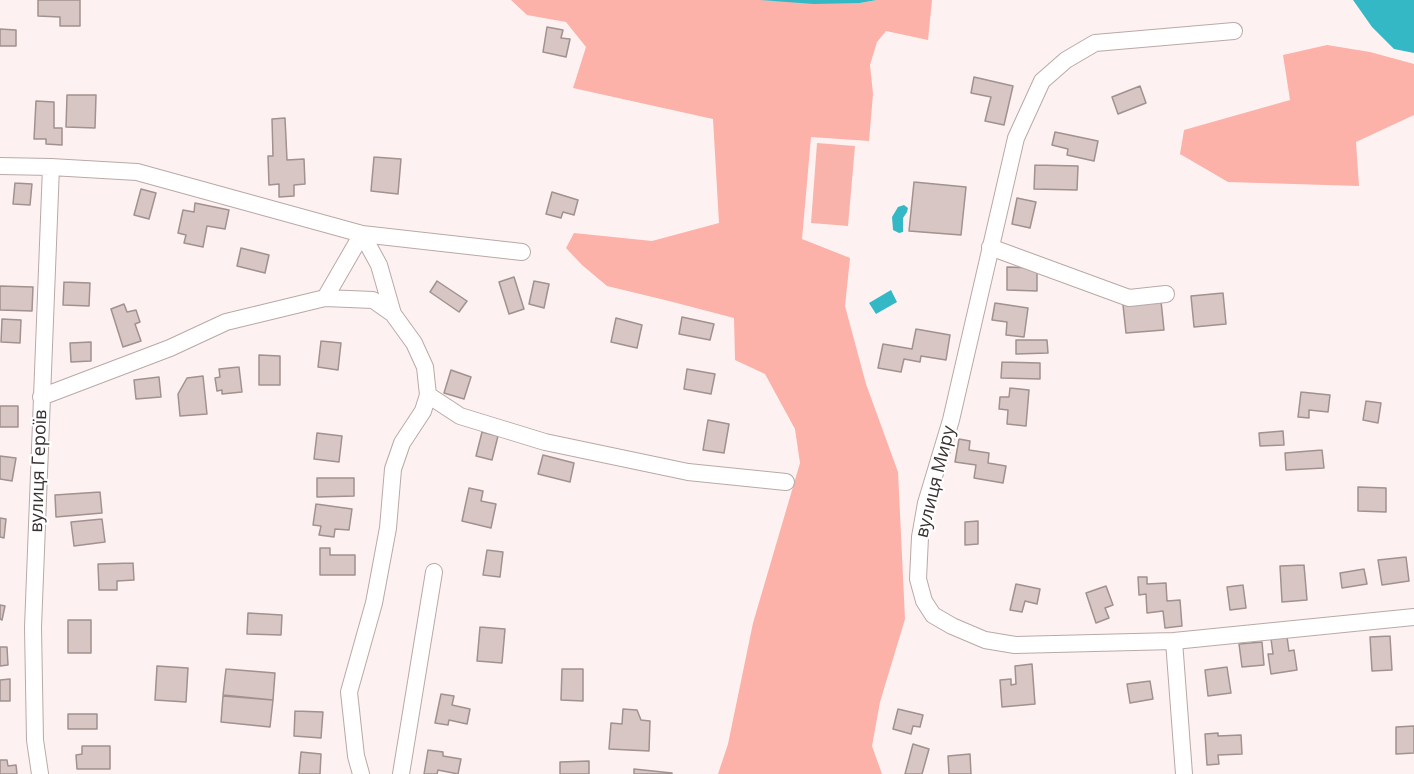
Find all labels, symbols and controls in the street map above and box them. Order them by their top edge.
street label: вулиця Героїв [26,409,52,533]
street label: вулиця Миру [912,424,960,540]

